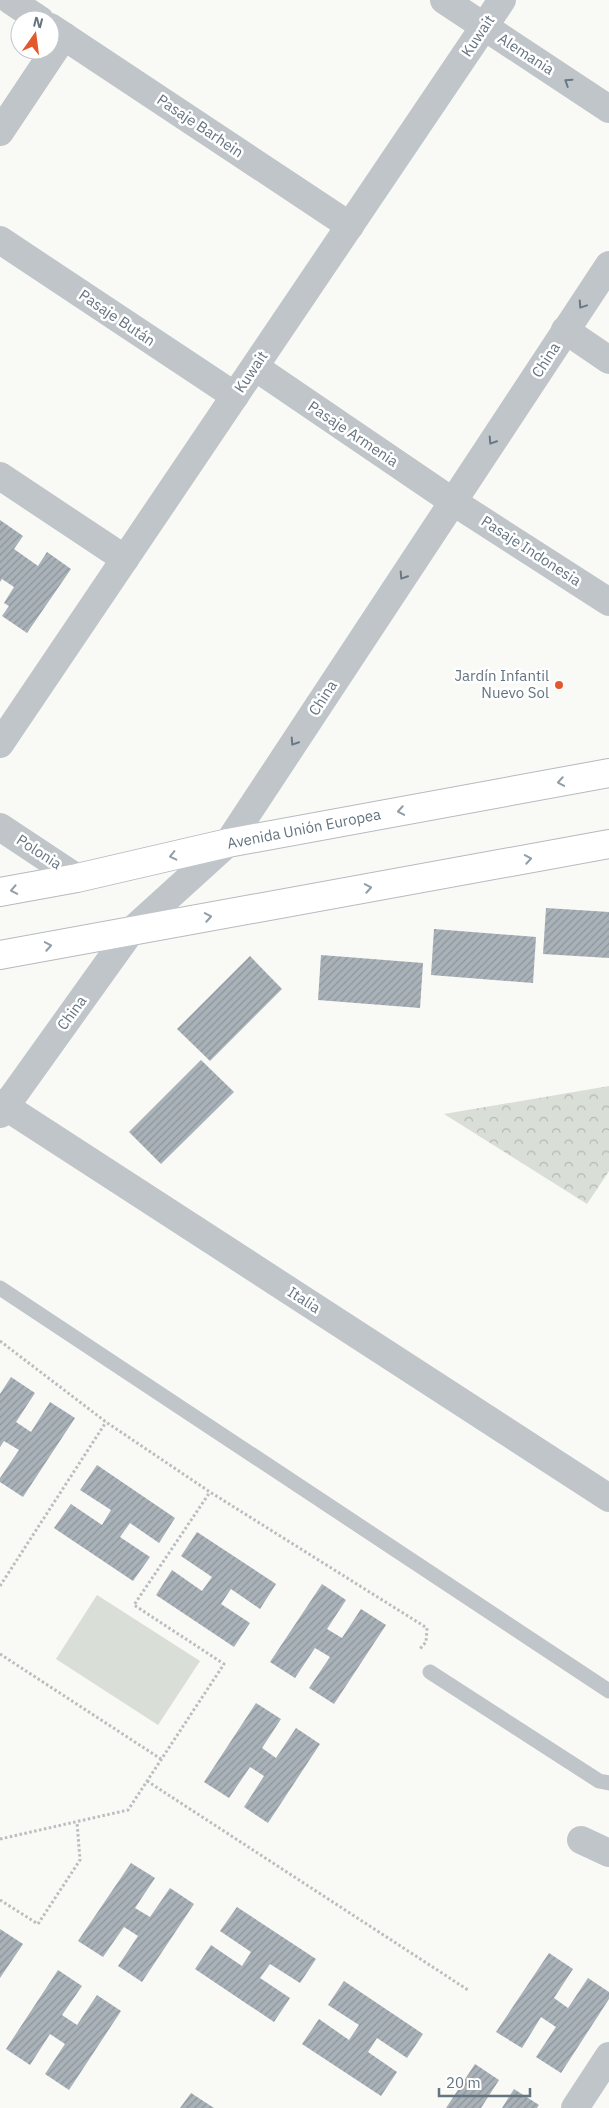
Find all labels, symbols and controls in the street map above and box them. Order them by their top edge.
north arrow [10,10,60,60]
street label: Kuwait [457,11,498,60]
text: N [31,12,45,32]
street label: Alemania [495,28,558,79]
one-way arrow [565,79,574,88]
street label: Pasaje Barhein [153,90,247,161]
street label: Pasaje Bután [76,285,159,350]
one-way arrow [579,300,588,309]
street label: China [527,339,564,381]
street label: Kuwait [230,347,271,396]
street label: Pasaje Armenia [305,396,402,471]
one-way arrow [489,435,498,445]
street label: Pasaje Indonesia [478,511,585,590]
one-way arrow [400,571,409,580]
place label: Jardín Infantil Nuevo Sol [454,666,549,702]
street label: China [304,677,341,719]
marker: Jardín Infantil Nuevo Sol [553,679,565,691]
one-way arrow [291,736,301,745]
one-way arrow [557,776,565,786]
street label: Avenida Unión Europea [225,804,382,853]
one-way arrow [397,806,406,816]
street label: Polonia [13,830,65,873]
one-way arrow [169,850,178,861]
one-way arrow [523,854,532,864]
one-way arrow [363,883,372,893]
one-way arrow [10,884,19,894]
one-way arrow [203,912,212,922]
one-way arrow [44,941,52,952]
street label: China [53,992,90,1034]
street label: Italia [284,1282,324,1317]
scale bar [439,2066,530,2098]
text: 20 m [446,2073,481,2092]

